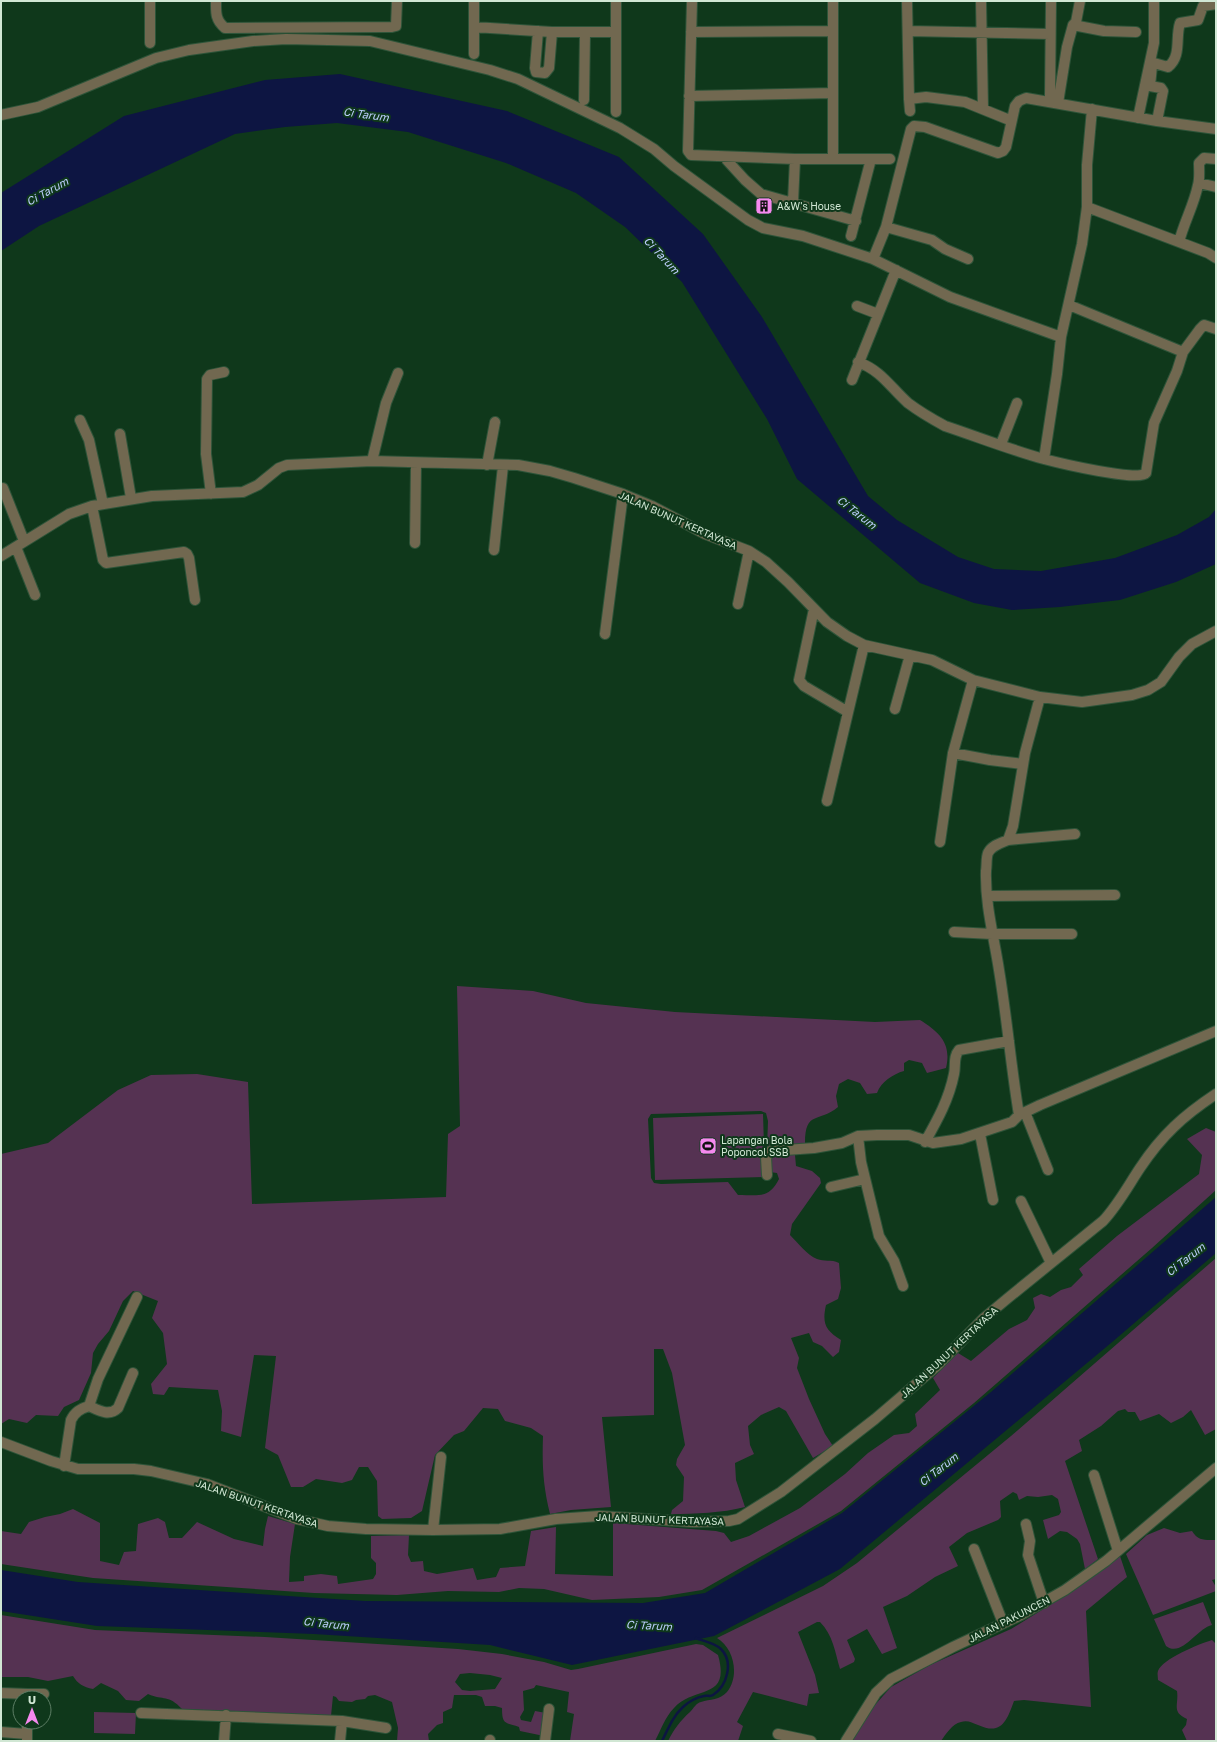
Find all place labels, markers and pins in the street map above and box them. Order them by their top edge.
building icon: A&W's House [754,196,774,216]
place label: A&W's House [777,200,841,212]
place label: Lapangan Bola Poponcol SSB [721,1134,792,1158]
sports icon: Lapangan Bola Poponcol SSB [698,1136,718,1156]

